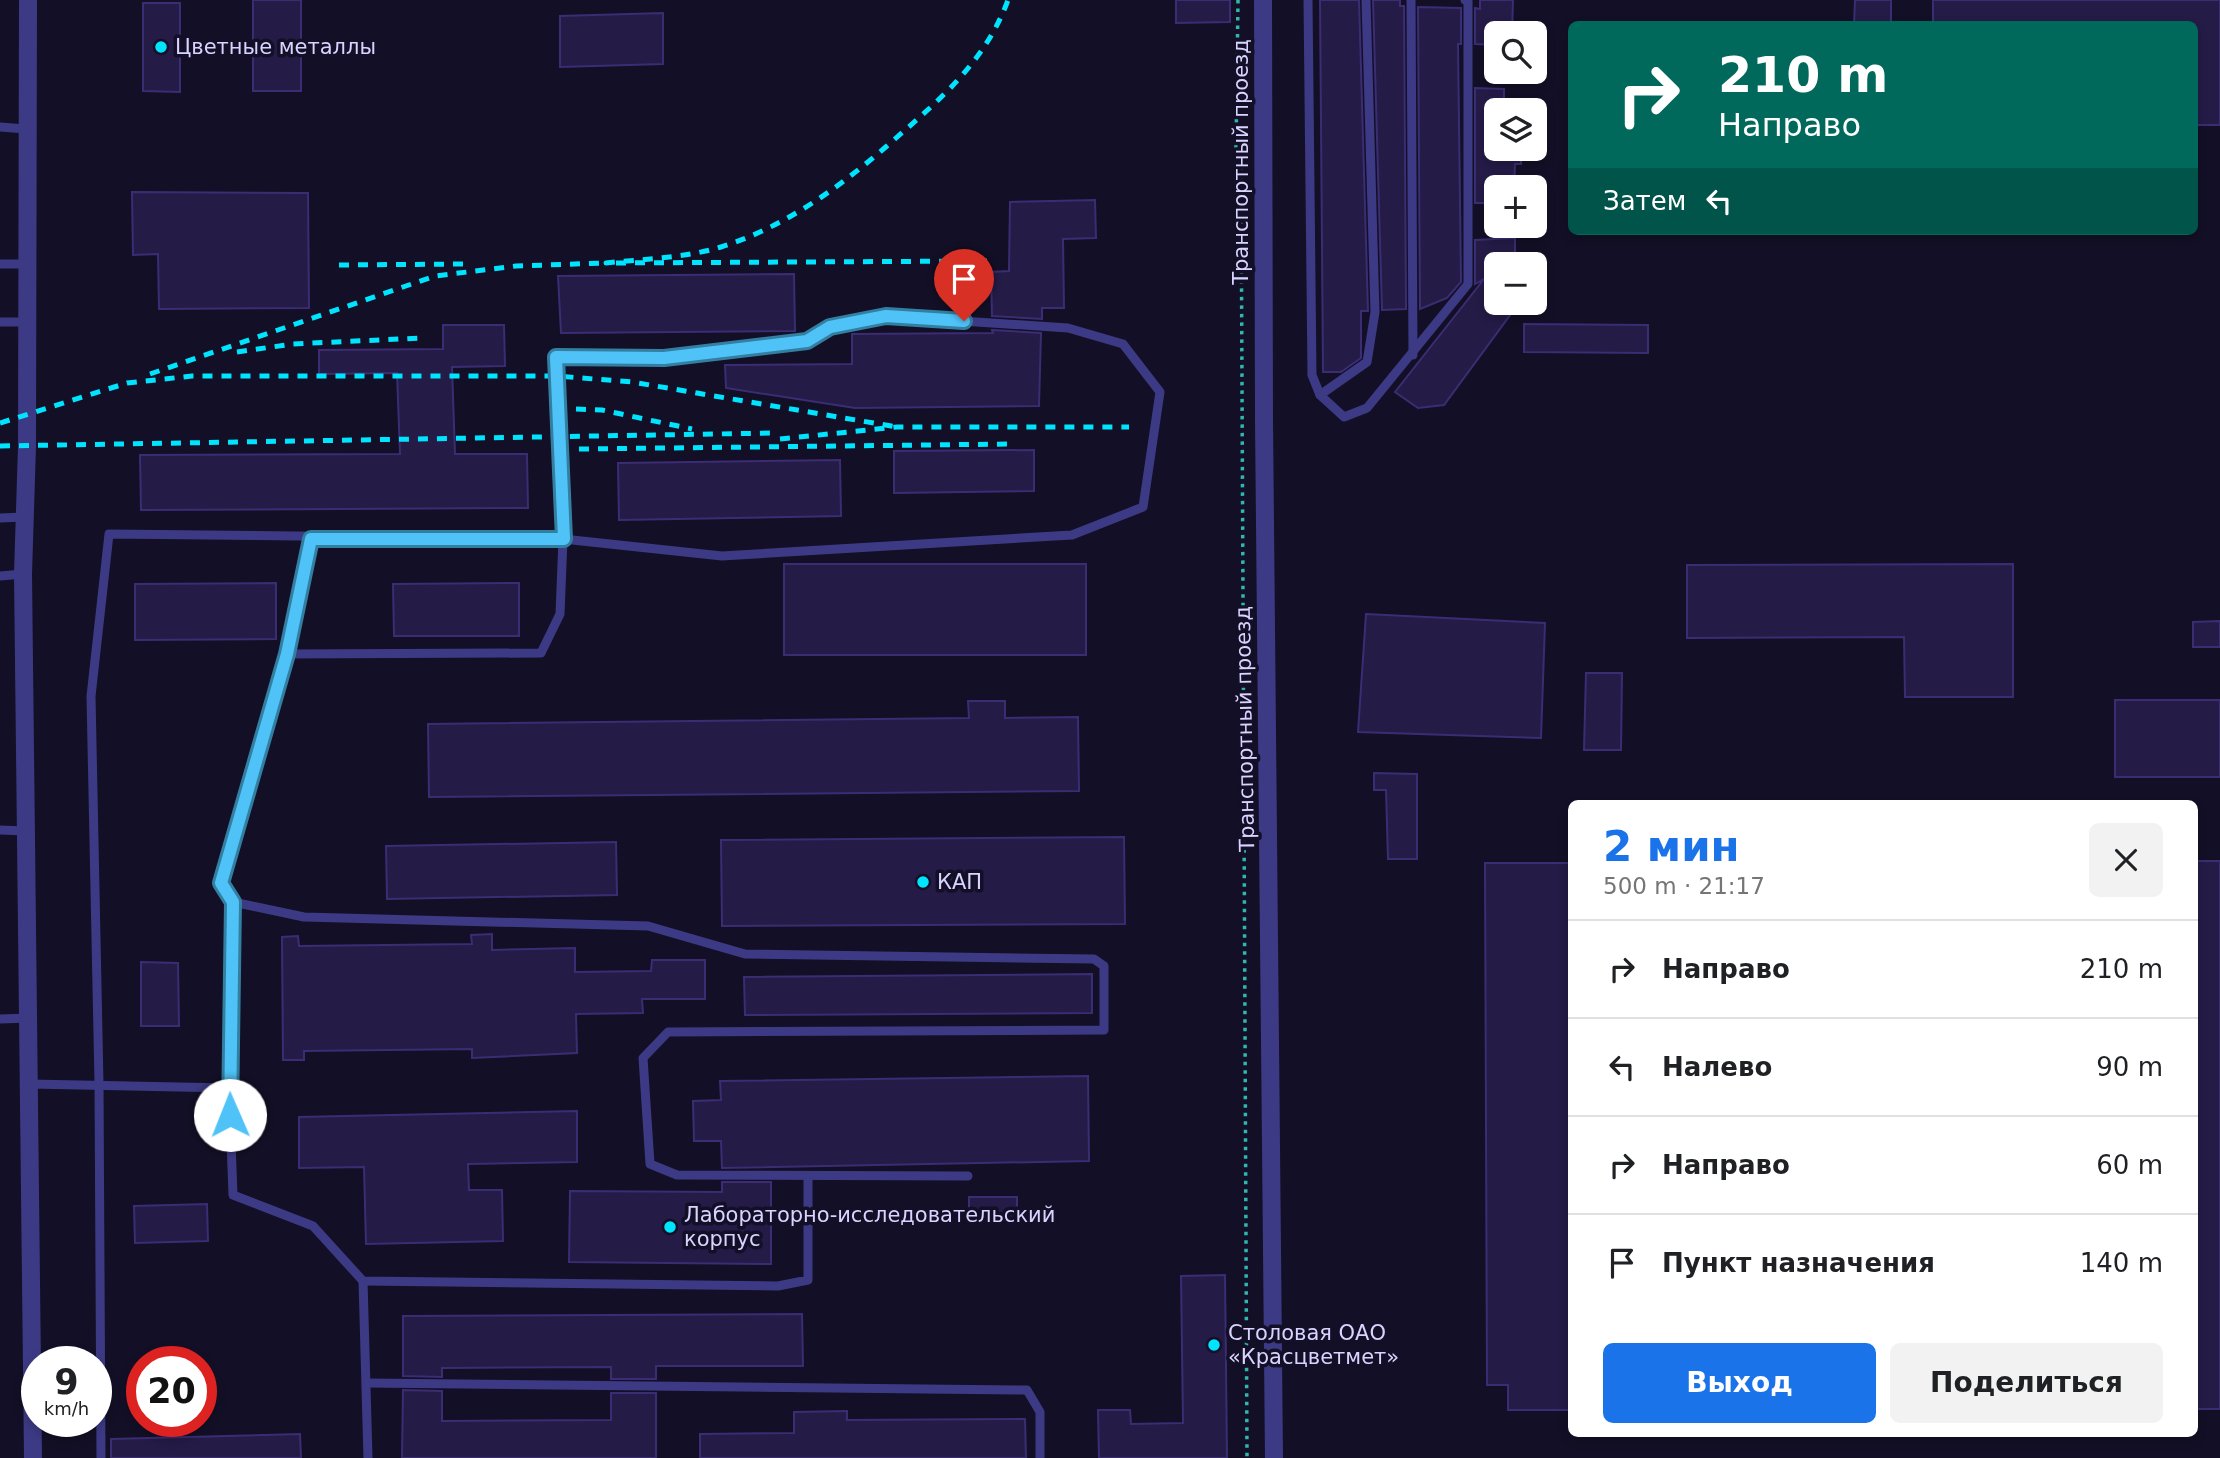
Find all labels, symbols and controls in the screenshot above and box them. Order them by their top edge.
map controls [1484,21,1547,315]
button: search [1484,21,1547,84]
place label: Цветные металлы [175,35,376,59]
marker: Цветные металлы [153,39,169,55]
street label: Транспортный проезд [1229,39,1253,286]
text: 210 m [1718,47,1888,104]
icon: right [1603,49,1694,140]
button: layers [1484,98,1547,161]
text: Направо [1718,106,1861,144]
button: + [1484,175,1547,238]
icon: left [1700,182,1738,220]
text: Затем [1603,186,1686,216]
pin [934,249,994,321]
button: − [1484,252,1547,315]
icon: arrive [945,260,983,298]
street label: Транспортный проезд [1231,606,1259,853]
text: 2 мин [1603,822,1740,871]
button: close [2089,823,2163,897]
place label: КАП [937,870,982,894]
text: 500 m · 21:17 [1603,873,1765,899]
marker: КАП [915,874,931,890]
icon: right [1603,950,1641,988]
text: Направо [1662,954,1790,984]
text: 210 m [2080,954,2163,984]
icon: left [1603,1048,1641,1086]
text: Налево [1662,1052,1772,1082]
text: 90 m [2096,1052,2163,1082]
position arrow [193,1078,267,1152]
icon: right [1603,1146,1641,1184]
text: Направо [1662,1150,1790,1180]
text: 60 m [2096,1150,2163,1180]
place label: Лабораторно-исследовательский корпус [684,1203,1055,1251]
marker: Лабораторно-исследовательский корпус [662,1219,678,1235]
icon: arrive [1603,1244,1641,1282]
text: Пункт назначения [1662,1248,1935,1278]
text: 140 m [2080,1248,2163,1278]
place label: Столовая ОАО «Красцветмет» [1228,1321,1399,1369]
marker: Столовая ОАО «Красцветмет» [1206,1337,1222,1353]
button: Выход [1603,1343,1876,1423]
button: Поделиться [1890,1343,2163,1423]
speed limit sign: 20 [126,1346,217,1437]
text: 9 [54,1362,79,1402]
text: km/h [44,1398,89,1419]

